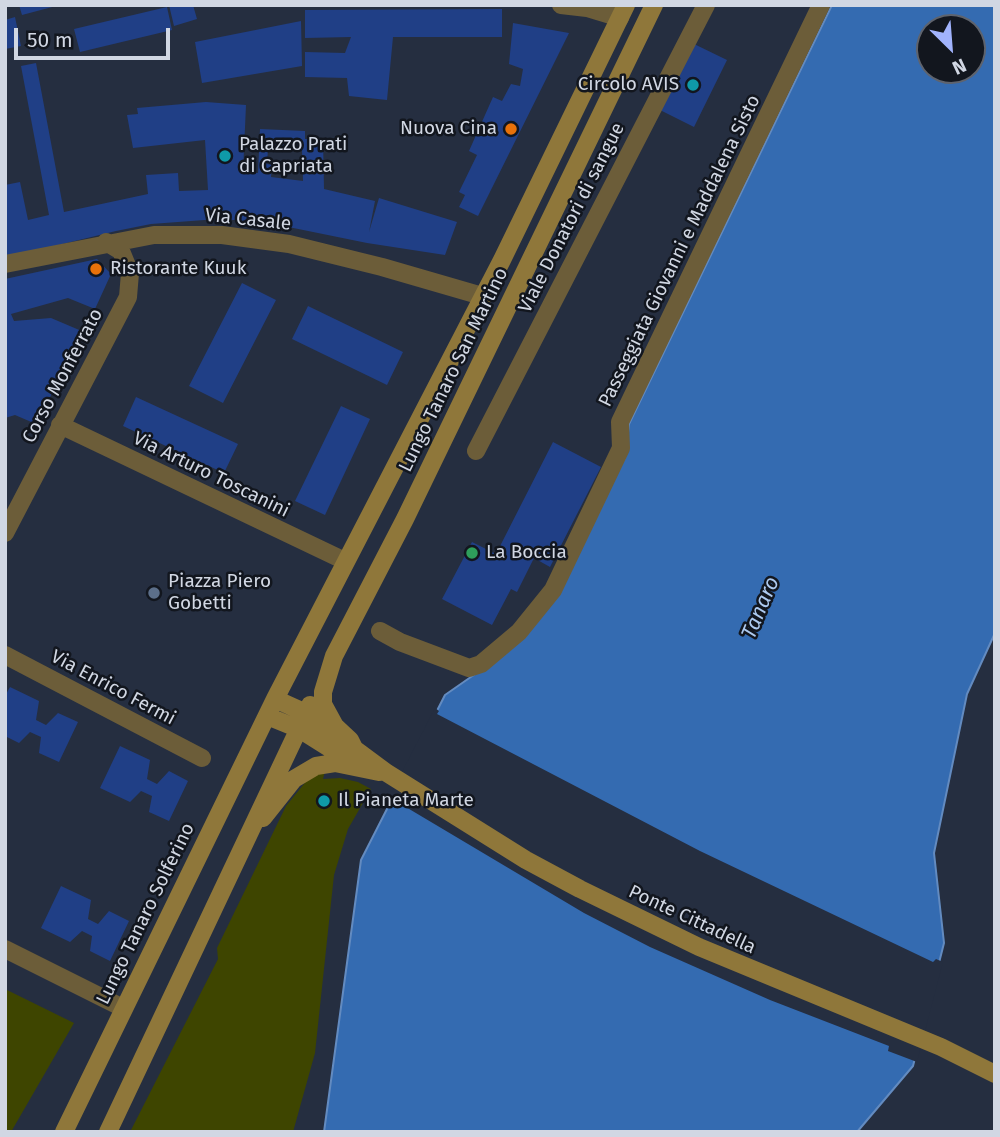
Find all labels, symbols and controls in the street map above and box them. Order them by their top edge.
scale bar [18,14,173,58]
north arrow [916,14,986,84]
text: 50 m [27,27,73,53]
text: N [949,54,970,80]
place label: Circolo AVIS [578,74,679,96]
marker: Circolo AVIS [685,77,701,93]
street label: Passeggiata Giovanni e Maddalena Sisto [594,91,766,411]
place label: Nuova Cina [400,118,497,140]
street label: Viale Donatori di sangue [514,119,630,317]
marker: Nuova Cina [503,121,519,137]
place label: Palazzo Prati di Capriata [239,134,347,178]
marker: Palazzo Prati di Capriata [217,148,233,164]
street label: Via Casale [204,204,292,236]
place label: Ristorante Kuuk [110,258,246,280]
marker: Ristorante Kuuk [88,261,104,277]
street label: Lungo Tanaro San Martino [395,264,513,476]
street label: Corso Monferrato [18,305,108,447]
street label: Via Arturo Toscanini [129,427,293,523]
place label: La Boccia [486,542,567,564]
marker: La Boccia [464,545,480,561]
place label: Piazza Piero Gobetti [168,571,271,615]
water label: Tanaro [737,573,785,643]
marker: Piazza Piero Gobetti [146,585,162,601]
street label: Via Enrico Fermi [47,646,179,730]
place label: Il Pianeta Marte [338,790,474,812]
marker: Il Pianeta Marte [316,793,332,809]
street label: Lungo Tanaro Solferino [92,820,200,1008]
street label: Ponte Cittadella [625,881,759,959]

